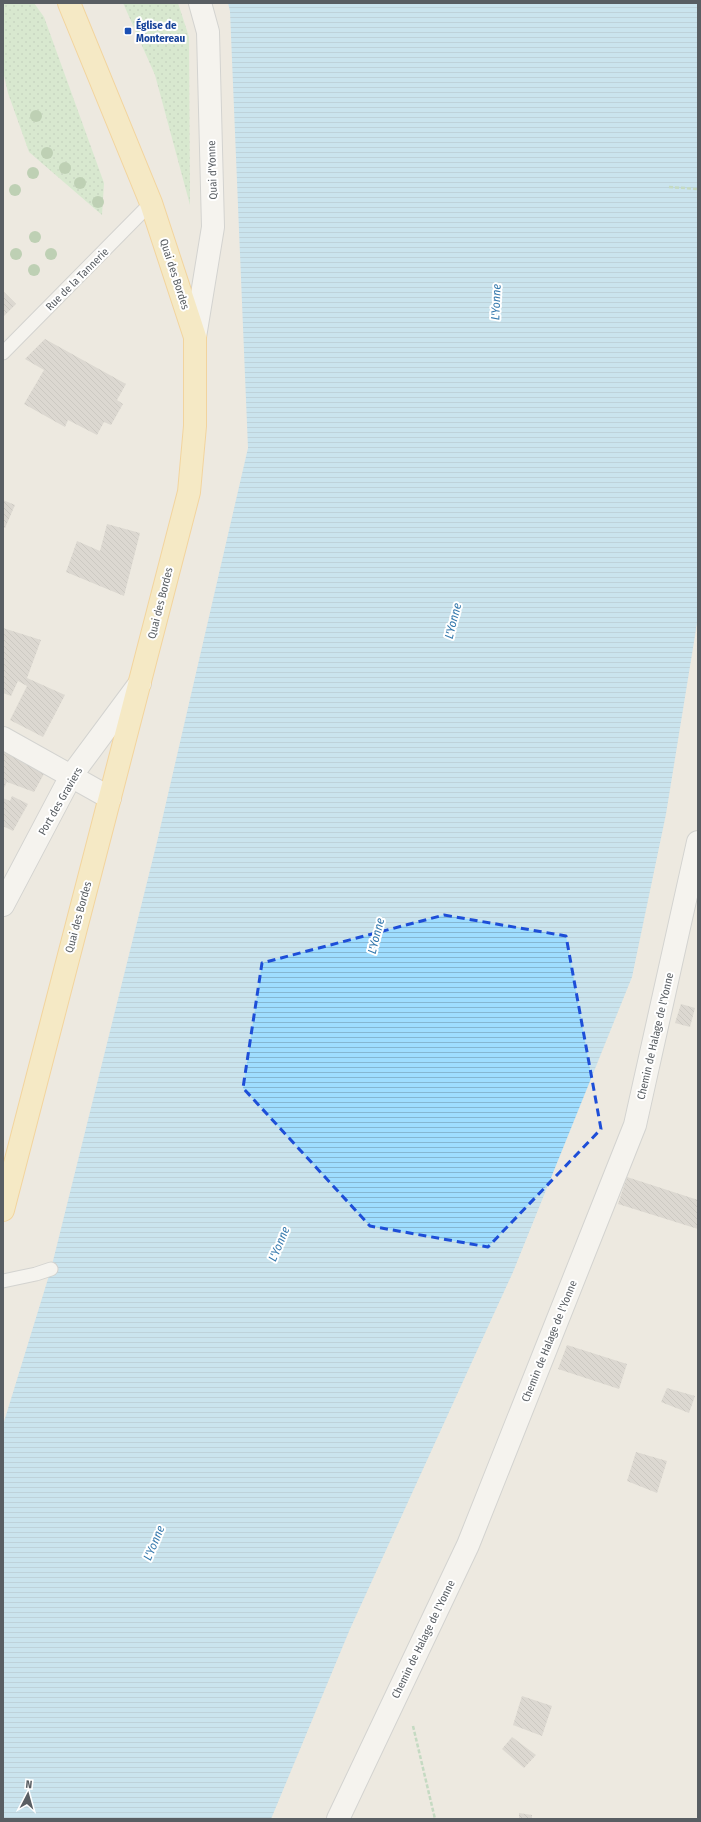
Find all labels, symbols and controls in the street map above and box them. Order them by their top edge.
place label: Église de Montereau [136,18,185,45]
marker: Église de Montereau [123,26,133,36]
street label: Quai d'Yonne [205,140,220,200]
street label: Quai des Bordes [157,237,192,311]
street label: Rue de la Tannerie [43,245,111,313]
water label: L'Yonne [488,283,504,320]
street label: Quai des Bordes [145,566,176,640]
water label: L'Yonne [442,601,464,640]
street label: Port des Graviers [36,765,85,838]
street label: Quai des Bordes [63,880,94,954]
water label: L'Yonne [365,916,387,955]
street label: Chemin de Halage de l'Yonne [635,971,676,1101]
water label: L'Yonne [265,1224,293,1263]
street label: Chemin de Halage de l'Yonne [519,1279,580,1404]
water label: L'Yonne [140,1523,168,1562]
street label: Chemin de Halage de l'Yonne [389,1578,458,1700]
north arrow [8,1774,48,1814]
text: N [25,1778,33,1791]

